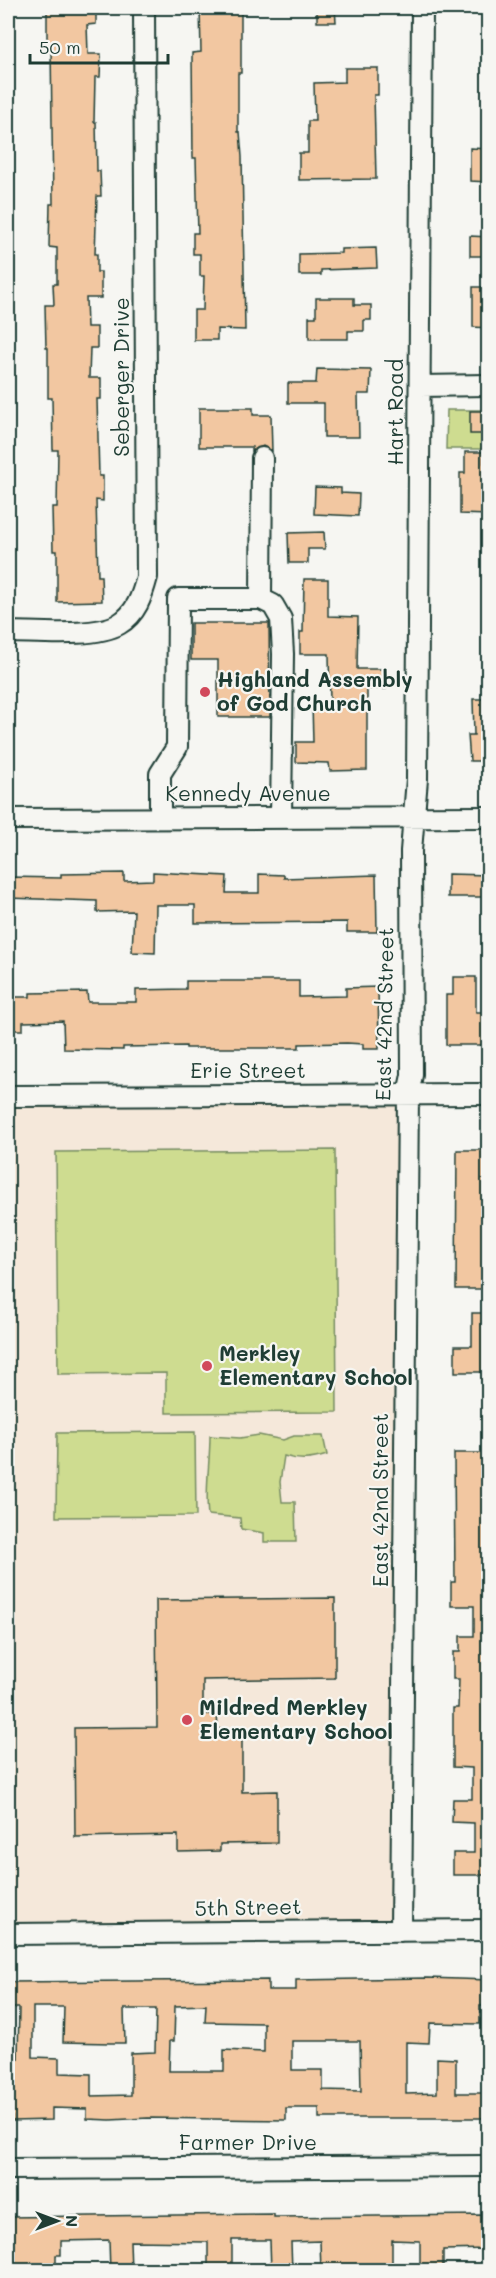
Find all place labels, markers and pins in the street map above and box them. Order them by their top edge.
place label: Highland Assembly of God Church [217,665,413,716]
marker: Highland Assembly of God Church [198,685,212,699]
place label: Merkley Elementary School [219,1339,413,1391]
marker: Merkley Elementary School [200,1359,214,1373]
place label: Mildred Merkley Elementary School [199,1693,393,1745]
marker: Mildred Merkley Elementary School [180,1713,194,1727]

